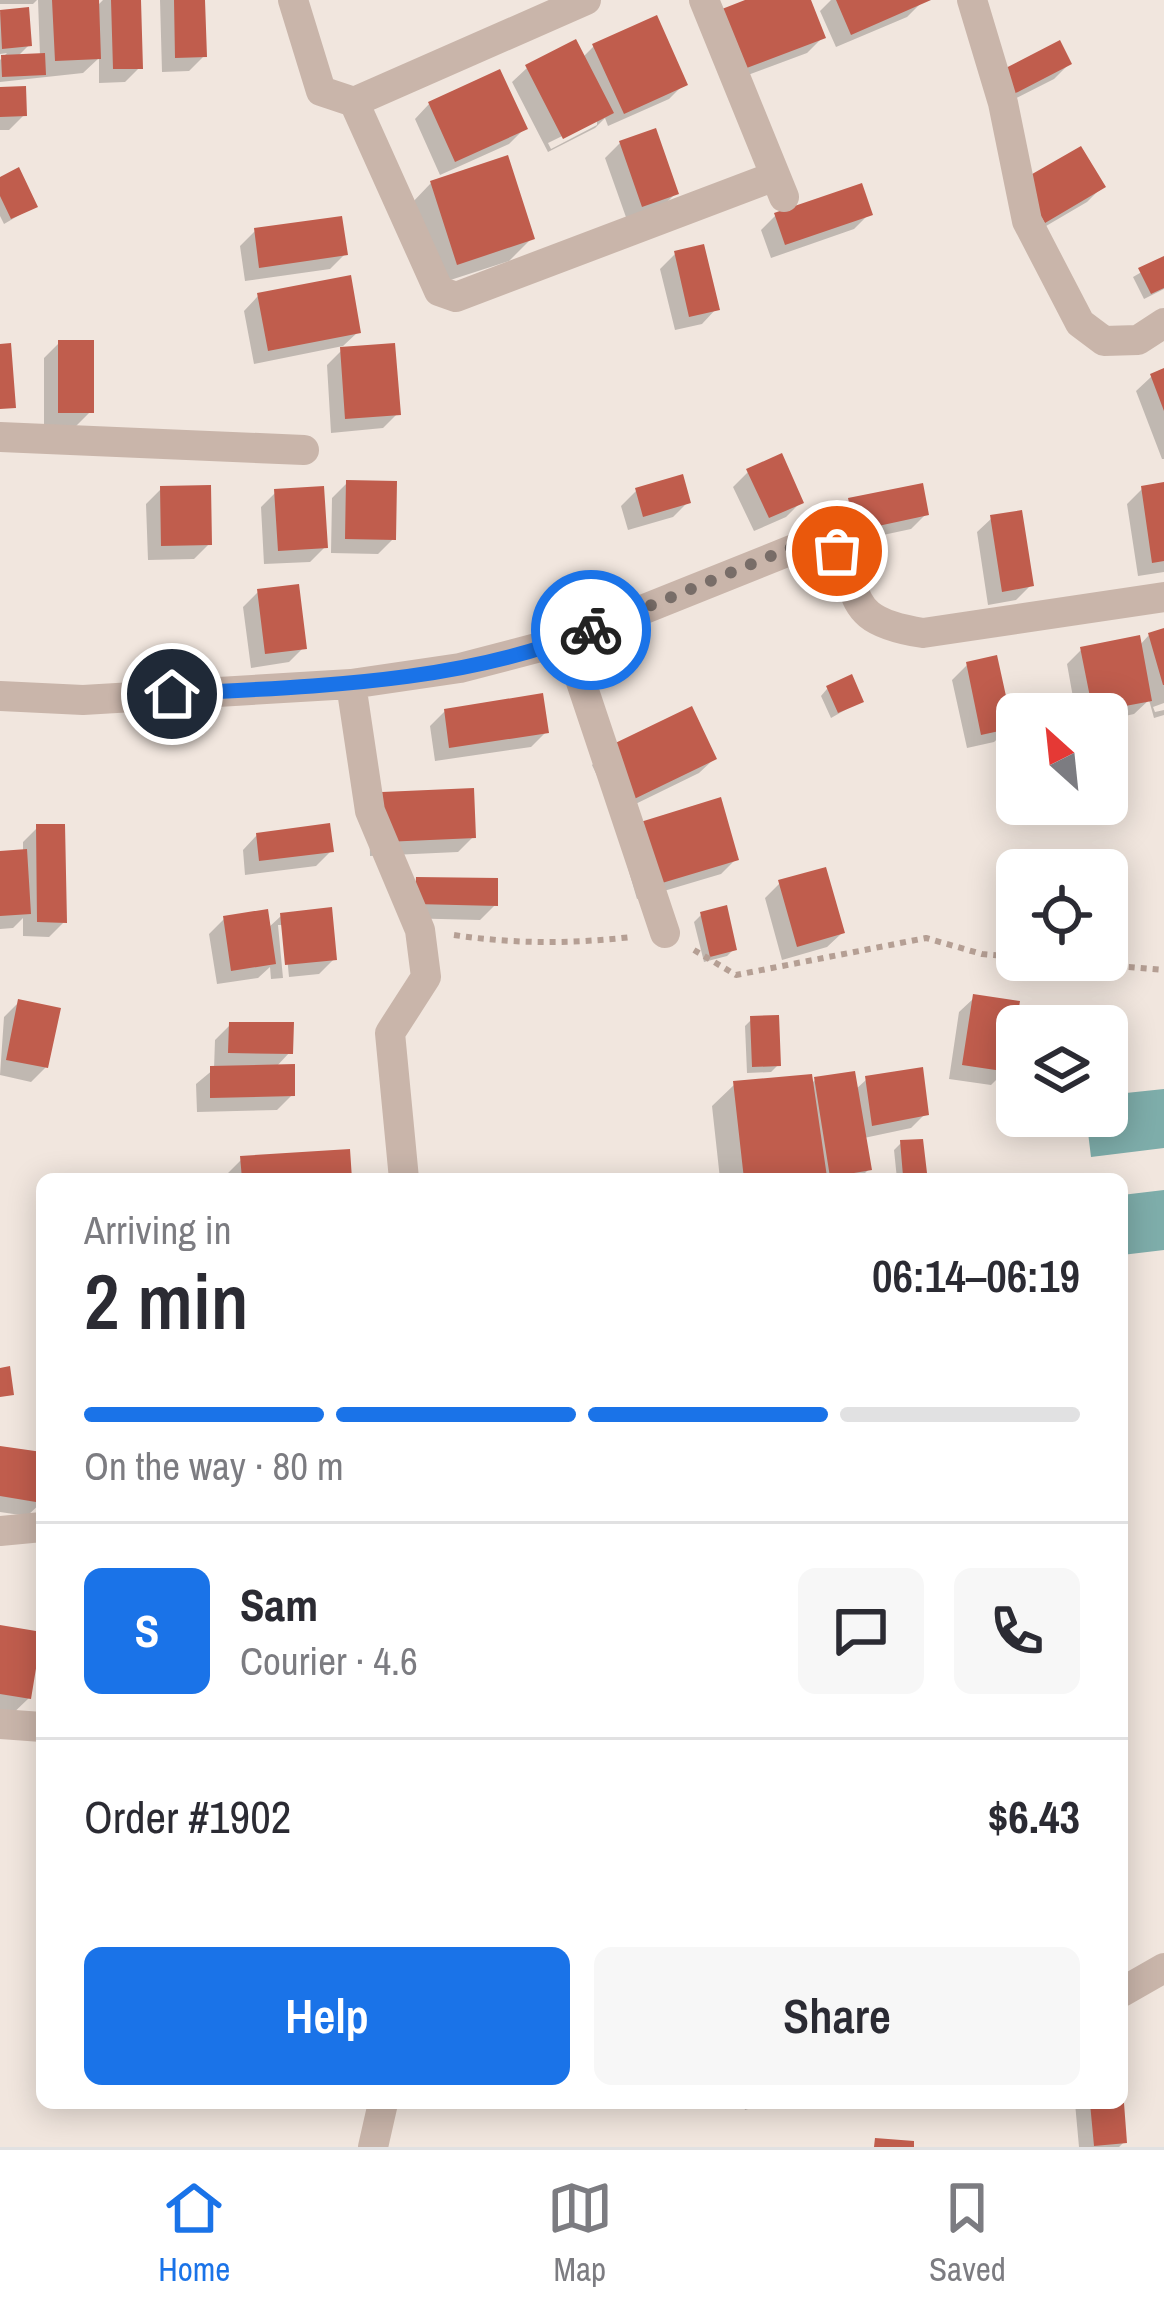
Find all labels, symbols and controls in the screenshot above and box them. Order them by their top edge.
pin [786,500,888,602]
icon: bag [804,518,870,584]
courier [531,570,651,690]
icon: bike [558,597,624,663]
pin [121,643,223,745]
icon: home [139,661,205,727]
north arrow [996,693,1128,825]
map controls [996,693,1128,1137]
button: locate [996,849,1128,981]
button: layers [996,1005,1128,1137]
text: Arriving in [84,1204,232,1256]
text: 06:14–06:19 [872,1245,1080,1306]
text: 2 min [84,1248,249,1353]
text: On the way · 80 m [84,1440,344,1492]
button: chat [798,1568,924,1694]
button: phone [954,1568,1080,1694]
text: Sam [240,1574,318,1635]
text: S [135,1600,159,1661]
text: Courier · 4.6 [240,1635,418,1687]
text: Order #1902 [84,1786,291,1847]
text: $6.43 [988,1786,1080,1847]
button: Help [84,1947,570,2085]
button: Share [594,1947,1080,2085]
tab: Home [158,2175,230,2291]
tab: Map [547,2175,613,2291]
tab: Saved [929,2175,1006,2291]

